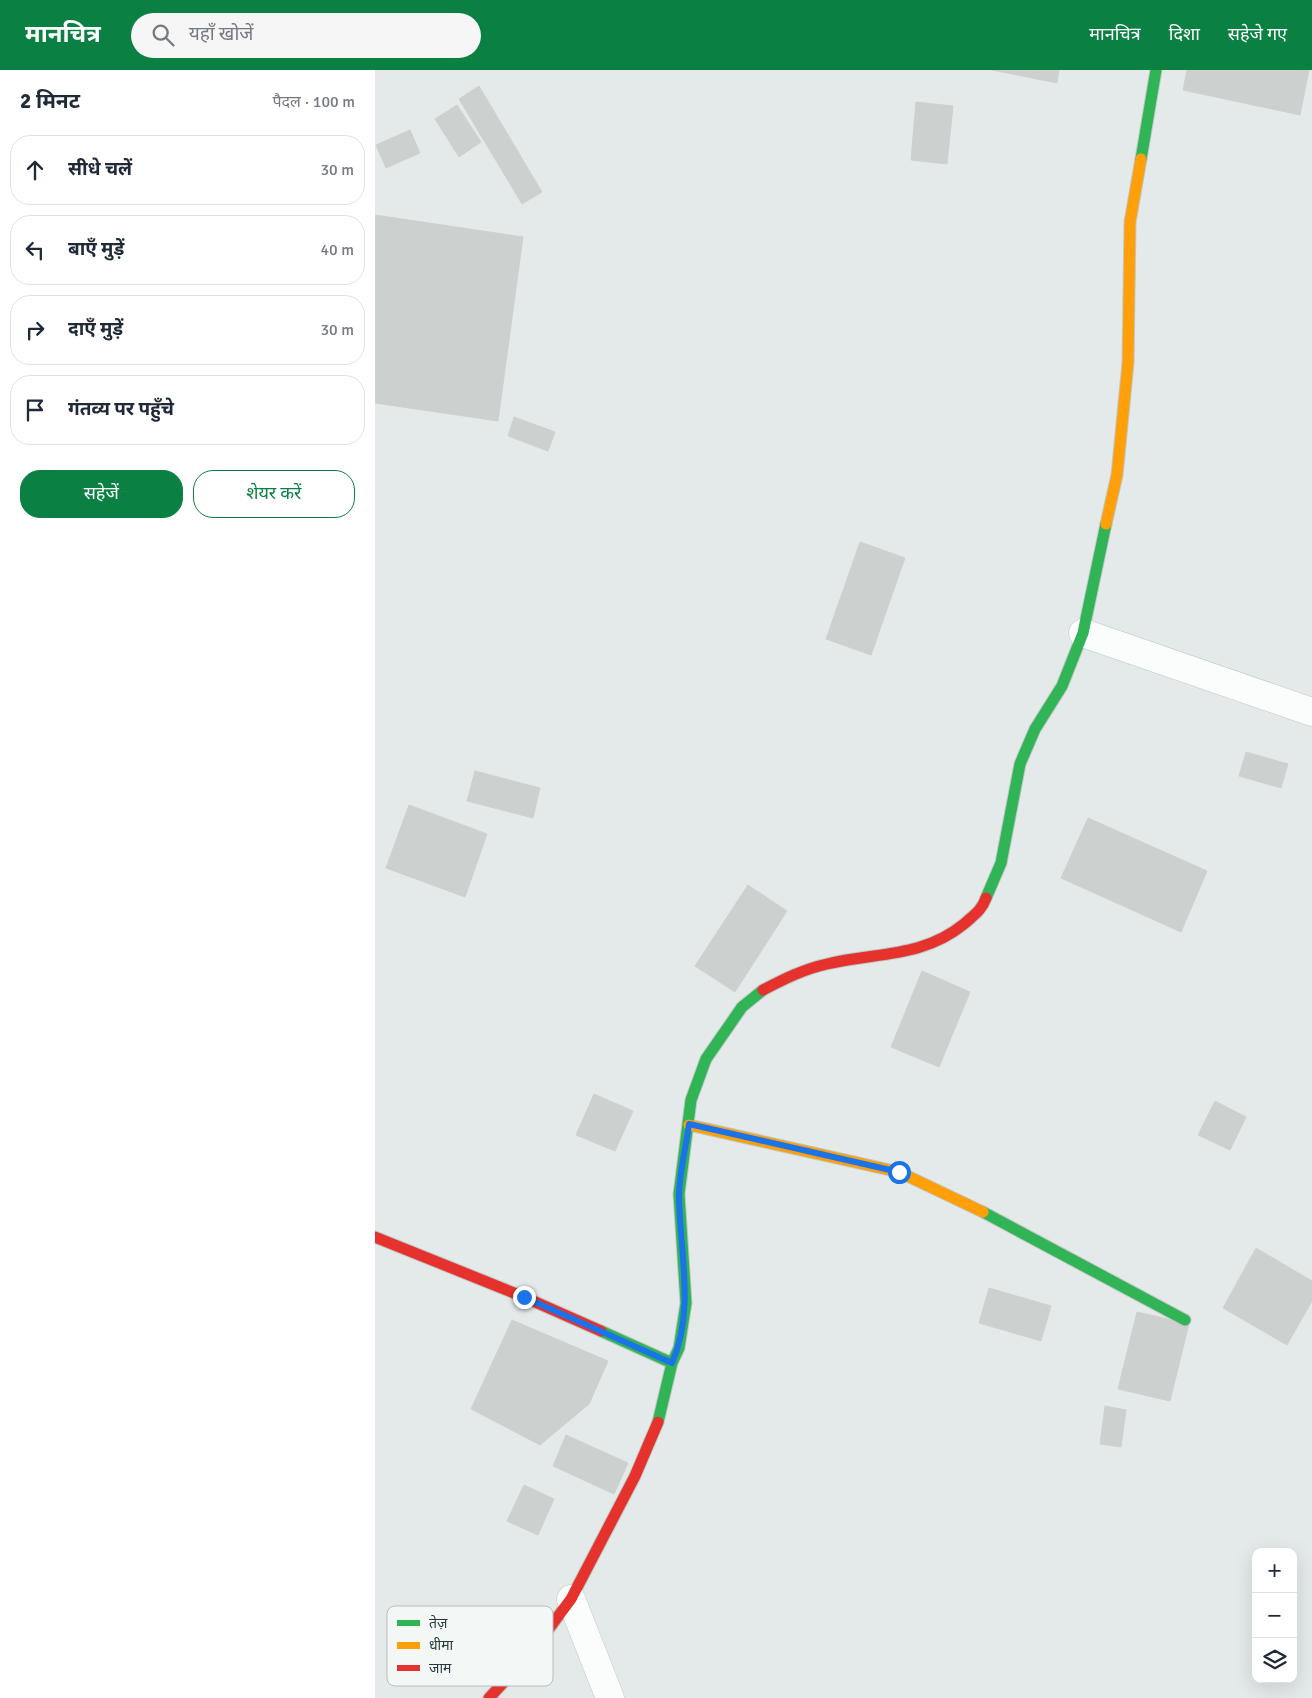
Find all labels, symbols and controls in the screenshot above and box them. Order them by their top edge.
search box [131,13,481,58]
text: मानचित्र [25,19,101,49]
icon: search [149,21,177,49]
text: यहाँ खोजें [189,22,253,46]
text: मानचित्र [1089,23,1141,45]
text: दिशा [1169,23,1200,45]
text: सहेजे गए [1228,23,1287,45]
text: 2 मिनट [20,88,80,114]
text: पैदल · 100 m [272,92,355,112]
icon: ahead [21,156,49,184]
text: सीधे चलें [68,157,132,181]
text: 30 m [320,160,354,180]
icon: left [21,236,49,264]
text: बाएँ मुड़ें [68,237,124,261]
text: 40 m [320,240,354,260]
icon: right [21,316,49,344]
text: दाएँ मुड़ें [68,317,123,341]
text: 30 m [320,320,354,340]
icon: arrive [21,396,49,424]
text: गंतव्य पर पहुँचे [68,397,174,421]
button: सहेजें [20,470,183,518]
button: शेयर करें [193,470,355,518]
route start [888,1161,911,1184]
route end [513,1286,536,1309]
map controls [1252,1548,1297,1683]
button: + [1252,1548,1297,1593]
button: − [1252,1593,1297,1638]
legend [387,1606,553,1686]
text: तेज़ [429,1614,448,1632]
text: धीमा [429,1637,454,1654]
button: layers [1252,1638,1297,1683]
text: जाम [429,1660,452,1677]

